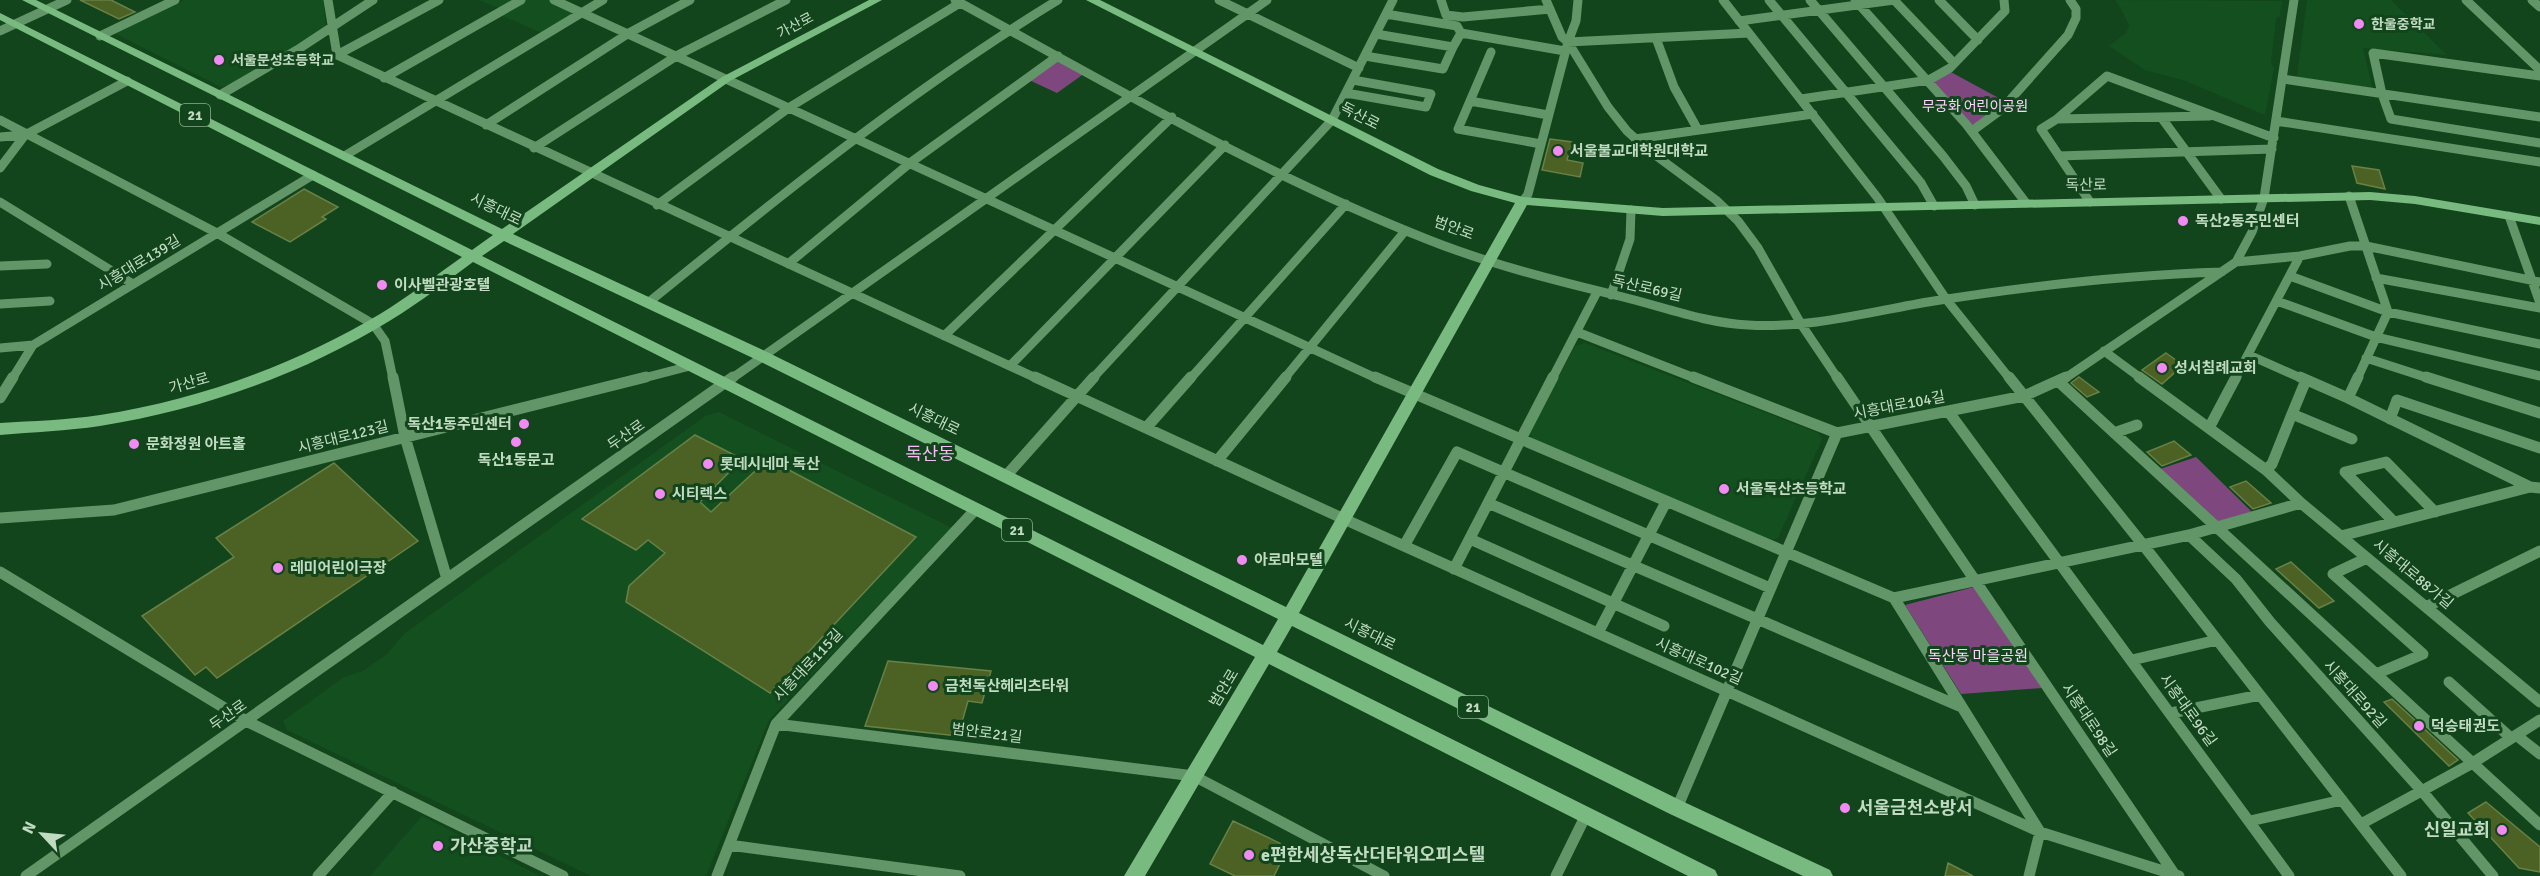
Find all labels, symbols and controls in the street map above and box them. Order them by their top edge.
street label: 가산로 [774,9,816,42]
place label: 한울중학교 [2371,16,2436,33]
marker: 한울중학교 [2352,17,2366,31]
place label: 서울문성초등학교 [231,52,334,69]
marker: 서울문성초등학교 [212,53,226,67]
park label: 무궁화 어린이공원 [1922,98,2028,115]
street label: 독산로 [1337,99,1383,133]
road number: 21 [180,104,210,126]
place label: 서울불교대학원대학교 [1570,142,1708,160]
marker: 서울불교대학원대학교 [1551,144,1565,158]
street label: 독산로 [2065,176,2107,194]
street label: 시흥대로 [467,189,525,229]
street label: 범안로 [1431,212,1477,244]
place label: 독산2동주민센터 [2195,212,2300,230]
marker: 독산2동주민센터 [2176,214,2190,228]
street label: 시흥대로139길 [94,231,184,295]
street label: 독산로69길 [1610,271,1684,305]
place label: 이사벨관광호텔 [394,276,491,294]
marker: 이사벨관광호텔 [375,278,389,292]
place label: 성서침례교회 [2174,359,2257,377]
marker: 성서침례교회 [2155,361,2169,375]
street label: 가산로 [167,369,211,397]
street label: 시흥대로104길 [1851,387,1947,423]
street label: 시흥대로 [905,399,963,439]
place label: 독산1동주민센터 [407,415,512,433]
street label: 두산로 [604,416,648,454]
street label: 시흥대로123길 [296,417,390,457]
marker: 독산1동주민센터 [517,417,531,431]
place label: 문화정원 아트홀 [146,435,246,453]
marker: 독산1동문고 [509,435,523,449]
marker: 문화정원 아트홀 [127,437,141,451]
district label: 독산동 [905,443,955,465]
place label: 독산1동문고 [477,451,555,469]
place label: 롯데시네마 독산 [720,455,820,473]
marker: 롯데시네마 독산 [701,457,715,471]
place label: 서울독산초등학교 [1736,480,1847,498]
marker: 서울독산초등학교 [1717,482,1731,496]
place label: 시티렉스 [672,485,727,503]
marker: 시티렉스 [653,487,667,501]
road number: 21 [1002,519,1032,541]
street label: 시흥대로88가길 [2369,535,2457,613]
place label: 아로마모텔 [1254,551,1323,569]
marker: 아로마모텔 [1235,553,1249,567]
place label: 레미어린이극장 [290,559,387,577]
marker: 레미어린이극장 [271,561,285,575]
street label: 시흥대로 [1341,614,1399,654]
street label: 시흥대로115길 [770,625,846,705]
street label: 시흥대로102길 [1653,634,1745,688]
park label: 독산동 마을공원 [1928,647,2028,665]
street label: 시흥대로92길 [2320,656,2390,732]
street label: 범안로 [1206,666,1242,710]
street label: 시흥대로96길 [2156,670,2220,750]
place label: 금천독산헤리츠타워 [945,677,1069,695]
marker: 금천독산헤리츠타워 [926,679,940,693]
street label: 시흥대로98길 [2058,680,2120,760]
street label: 두산로 [206,696,250,734]
road number: 21 [1458,696,1488,718]
place label: 덕승태권도 [2431,717,2500,735]
marker: 덕승태권도 [2412,719,2426,733]
street label: 범안로21길 [950,720,1024,746]
place label: 서울금천소방서 [1857,797,1973,819]
marker: 서울금천소방서 [1838,801,1852,815]
north arrow [12,804,72,864]
text: N [18,818,41,837]
place label: 신일교회 [2424,819,2490,841]
marker: 신일교회 [2495,823,2509,837]
place label: 가산중학교 [450,835,533,857]
marker: 가산중학교 [431,839,445,853]
place label: e편한세상독산더타워오피스텔 [1261,844,1485,866]
marker: e편한세상독산더타워오피스텔 [1242,848,1256,862]

